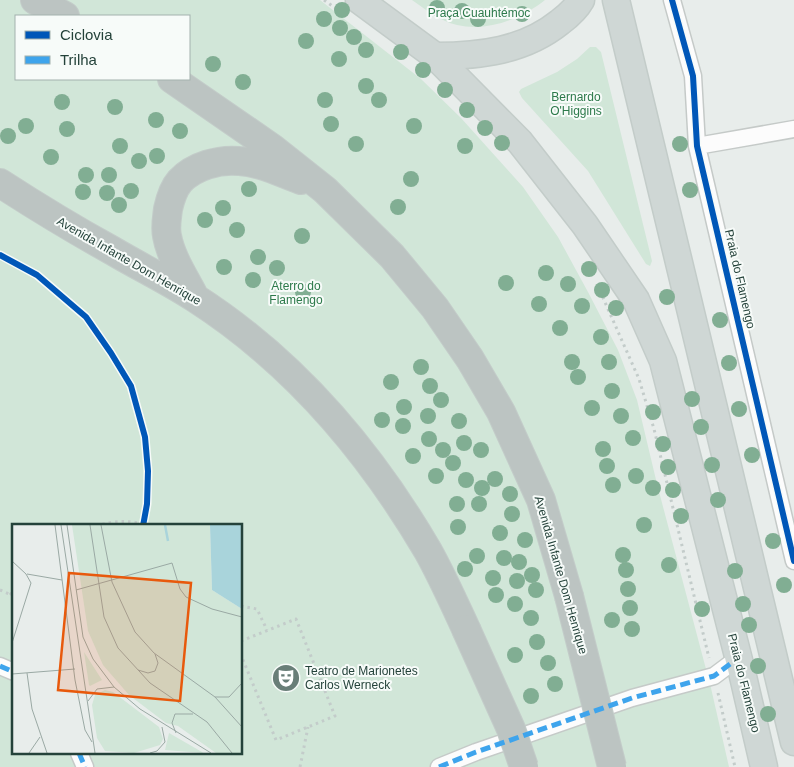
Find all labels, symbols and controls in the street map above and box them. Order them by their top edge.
park label: Praça Cuauhtémoc [428,6,530,20]
legend [15,15,190,80]
text: Ciclovia [60,26,113,43]
text: Trilha [60,51,98,68]
park label: Bernardo O'Higgins [550,90,602,118]
street label: Avenida Infante Dom Henrique [55,214,204,308]
street label: Praia do Flamengo [722,228,758,330]
park label: Aterro do Flamengo [269,279,323,307]
street label: Avenida Infante Dom Henrique [532,494,590,656]
inset map [12,524,242,754]
street label: Praia do Flamengo [725,632,763,734]
theatre icon: Teatro de Marionetes Carlos Werneck [271,663,301,693]
place label: Teatro de Marionetes Carlos Werneck [305,664,418,692]

